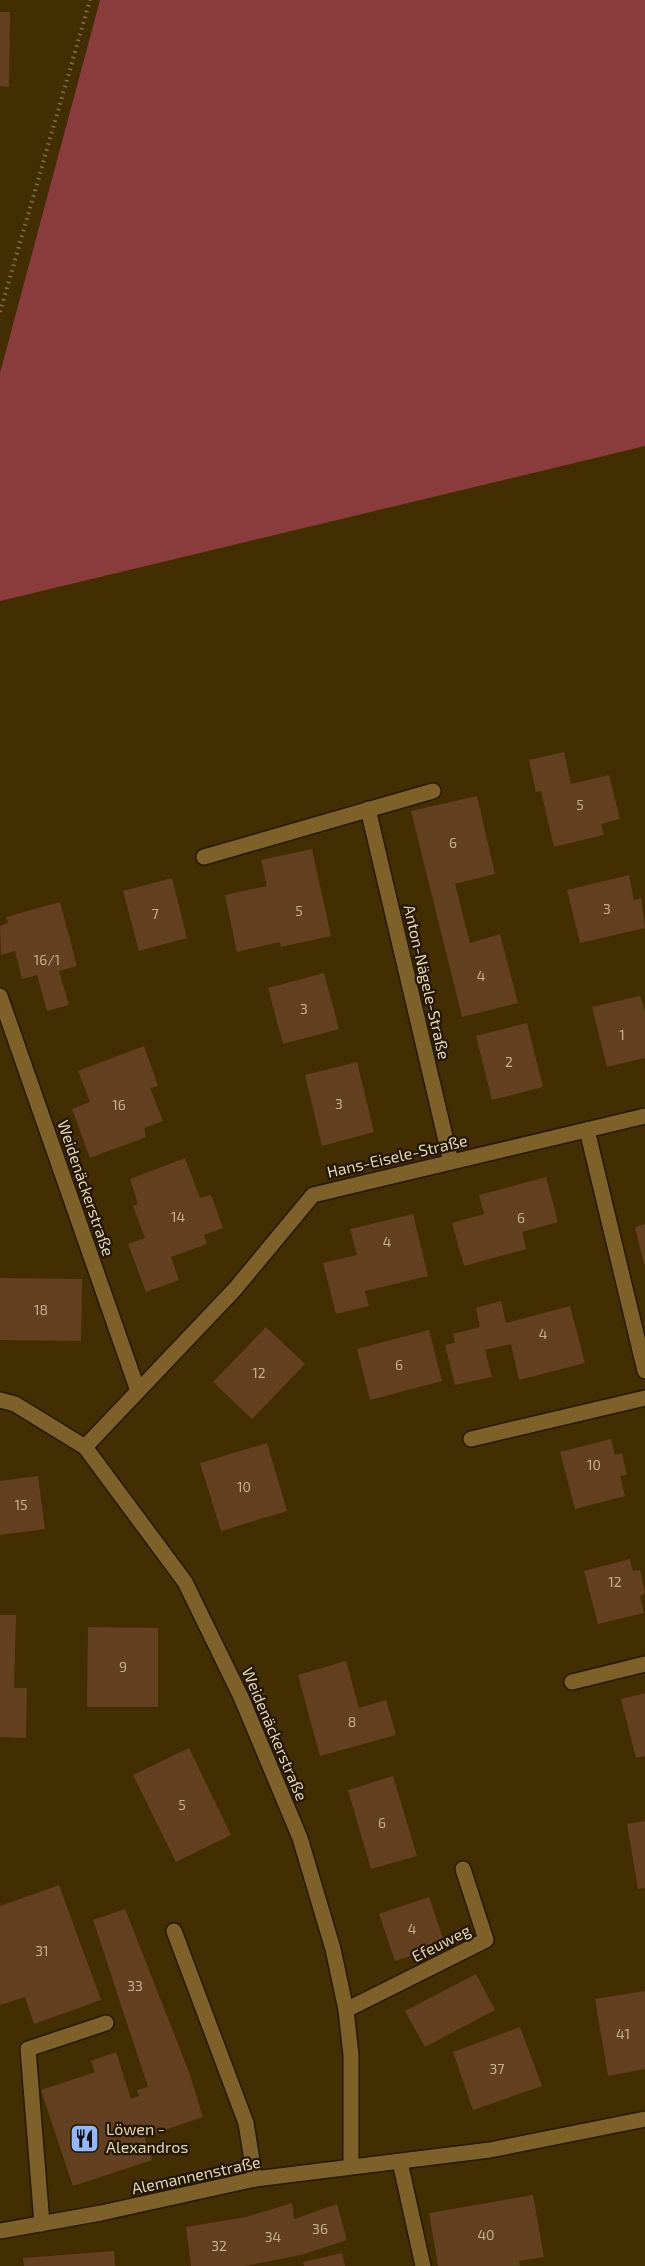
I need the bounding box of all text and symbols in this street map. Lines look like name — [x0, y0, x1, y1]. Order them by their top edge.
house number: 5 — [576, 796, 584, 813]
house number: 6 — [449, 834, 457, 851]
house number: 3 — [603, 900, 611, 917]
house number: 5 — [295, 902, 303, 919]
street label: Anton-Nägele-Straße — [400, 903, 455, 1061]
house number: 7 — [151, 905, 159, 922]
house number: 16/1 — [34, 951, 60, 968]
house number: 4 — [477, 967, 485, 984]
house number: 3 — [300, 1000, 308, 1017]
house number: 1 — [619, 1026, 625, 1043]
house number: 2 — [505, 1053, 513, 1070]
house number: 3 — [335, 1095, 343, 1112]
house number: 16 — [112, 1096, 126, 1113]
street label: Weidenäckerstraße — [54, 1117, 119, 1258]
street label: Hans-Eisele-Straße — [325, 1130, 469, 1181]
house number: 14 — [171, 1208, 185, 1225]
house number: 6 — [517, 1209, 525, 1226]
house number: 4 — [383, 1233, 391, 1250]
house number: 18 — [34, 1301, 48, 1318]
house number: 4 — [539, 1325, 547, 1342]
house number: 6 — [395, 1356, 403, 1373]
house number: 12 — [252, 1364, 266, 1381]
house number: 10 — [587, 1456, 601, 1473]
house number: 10 — [237, 1478, 251, 1495]
house number: 15 — [14, 1496, 28, 1513]
house number: 12 — [608, 1573, 622, 1590]
house number: 9 — [119, 1658, 127, 1675]
street label: Weidenäckerstraße — [239, 1664, 312, 1803]
house number: 8 — [348, 1713, 356, 1730]
house number: 5 — [178, 1796, 186, 1813]
house number: 6 — [378, 1814, 386, 1831]
house number: 4 — [408, 1920, 416, 1937]
street label: Efeuweg — [408, 1920, 473, 1965]
house number: 31 — [35, 1942, 49, 1959]
house number: 33 — [127, 1977, 143, 1994]
house number: 41 — [616, 2025, 630, 2042]
house number: 37 — [490, 2060, 504, 2077]
place label: Löwen - Alexandros — [106, 2119, 188, 2156]
restaurant icon: Löwen - Alexandros — [69, 2122, 101, 2154]
street label: Alemannenstraße — [130, 2152, 262, 2197]
house number: 36 — [312, 2220, 328, 2237]
house number: 40 — [477, 2226, 495, 2243]
house number: 34 — [265, 2228, 281, 2245]
house number: 32 — [211, 2237, 227, 2254]

